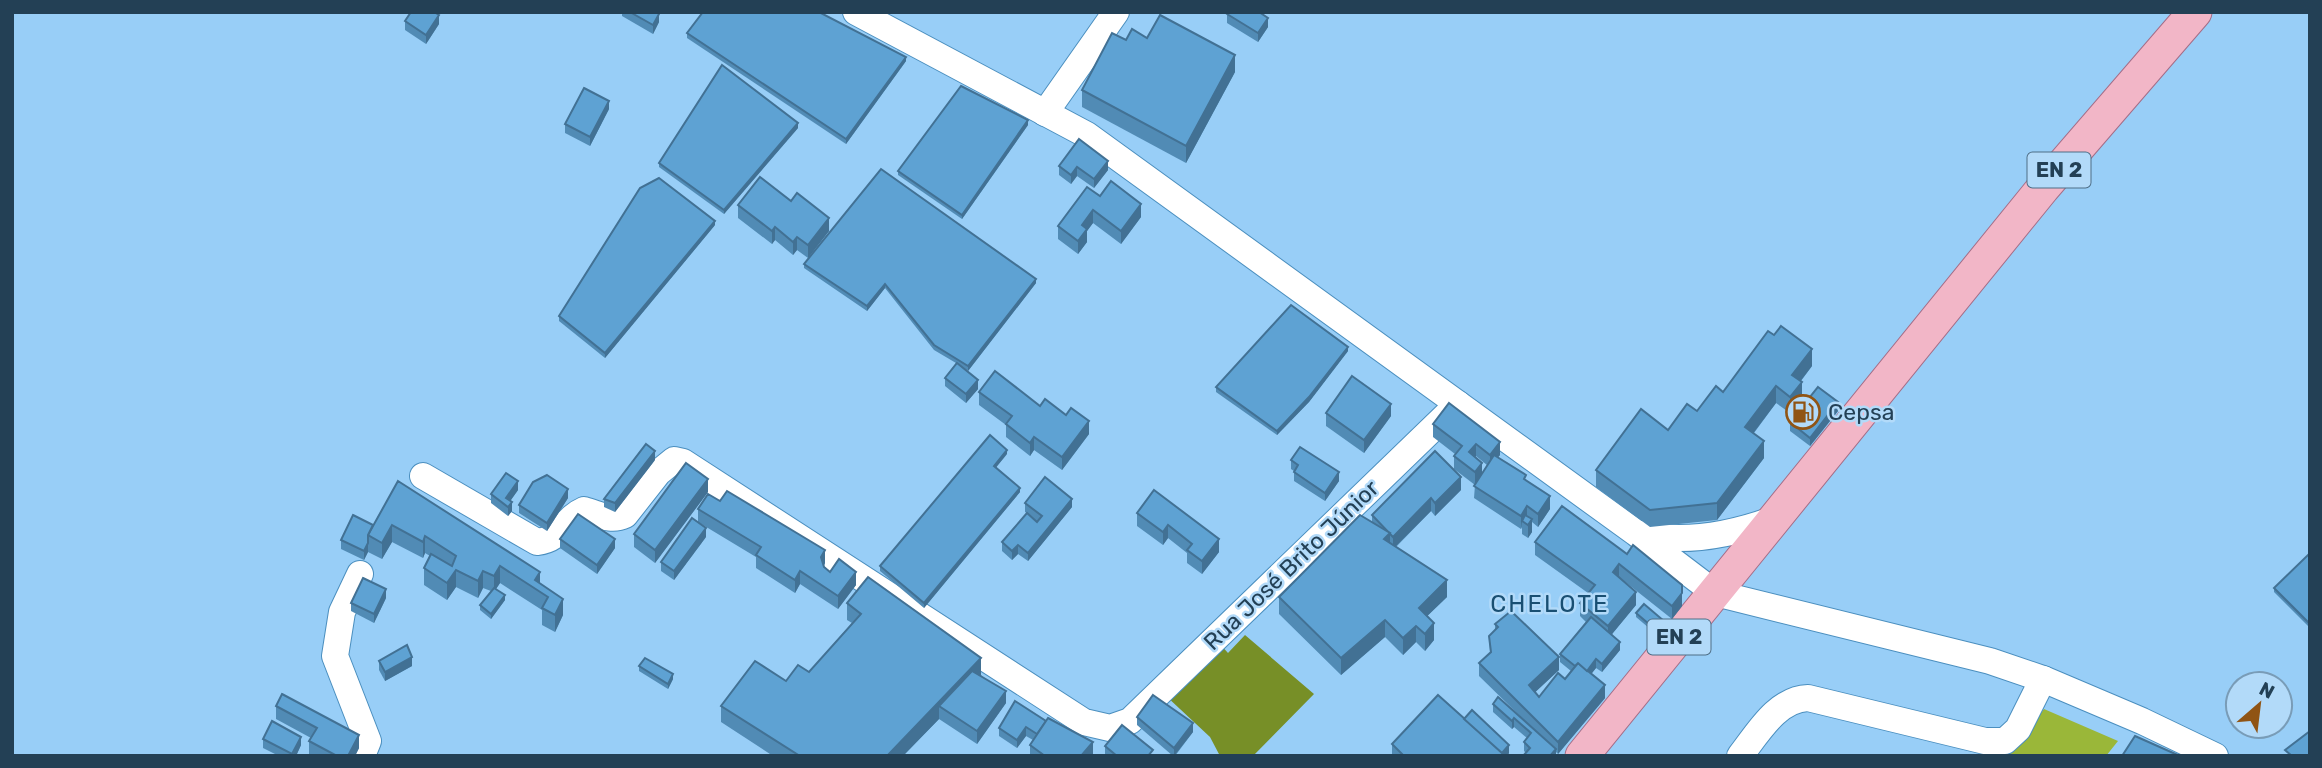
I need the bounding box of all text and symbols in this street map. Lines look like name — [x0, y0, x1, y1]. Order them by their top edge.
road number: EN 2 — [2028, 152, 2090, 188]
fuel station icon: Cepsa — [1784, 393, 1822, 431]
place label: Cepsa — [1828, 398, 1894, 426]
street label: Rua José Brito Júnior — [1198, 474, 1385, 656]
district label: CHELOTE — [1490, 590, 1610, 618]
road number: EN 2 — [1648, 620, 1710, 654]
north arrow — [2224, 670, 2294, 740]
text: N — [2255, 677, 2278, 704]

